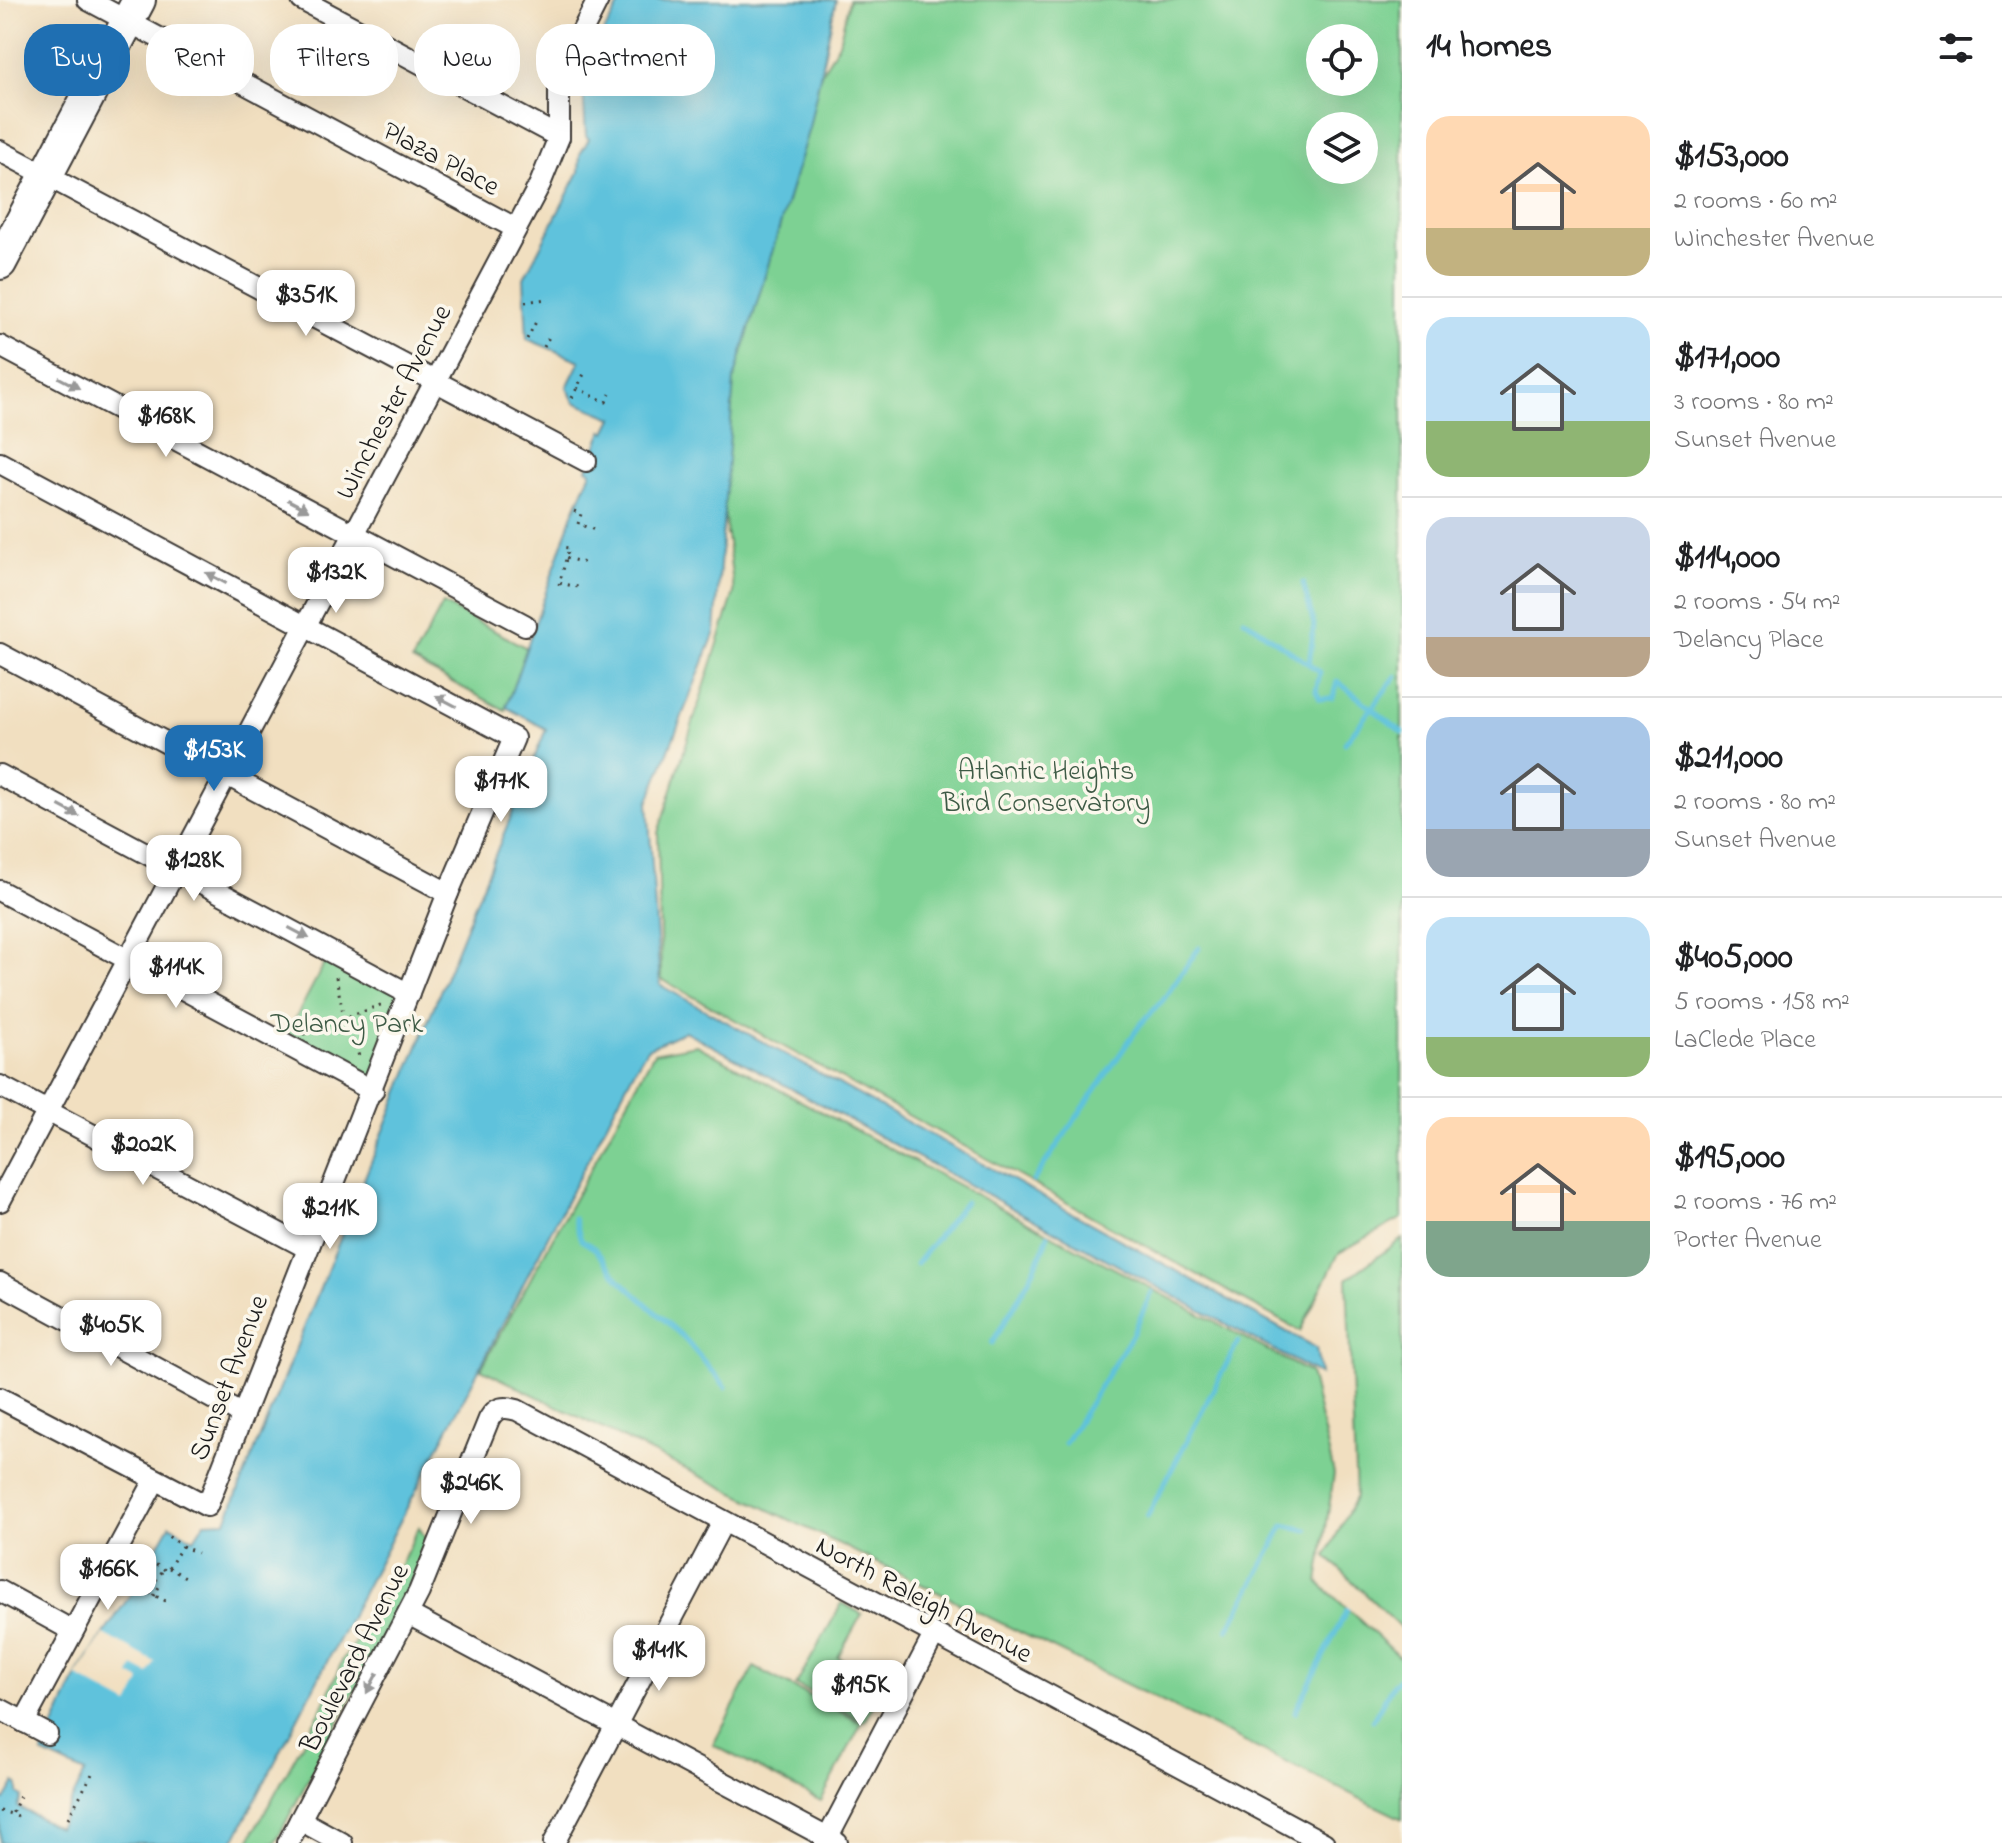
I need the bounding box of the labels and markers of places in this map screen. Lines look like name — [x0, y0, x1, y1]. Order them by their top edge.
pin: $351K — [250, 270, 362, 338]
pin: $168K — [110, 391, 222, 459]
pin: $132K — [280, 547, 392, 615]
pin: $153K — [158, 725, 270, 793]
pin: $171K — [445, 756, 557, 824]
pin: $128K — [138, 835, 250, 903]
pin: $114K — [120, 942, 232, 1010]
pin: $202K — [87, 1119, 199, 1187]
pin: $211K — [274, 1183, 386, 1251]
pin: $405K — [55, 1300, 167, 1368]
pin: $246K — [415, 1458, 527, 1526]
pin: $166K — [52, 1544, 164, 1612]
pin: $141K — [603, 1625, 715, 1693]
pin: $195K — [804, 1660, 916, 1728]

